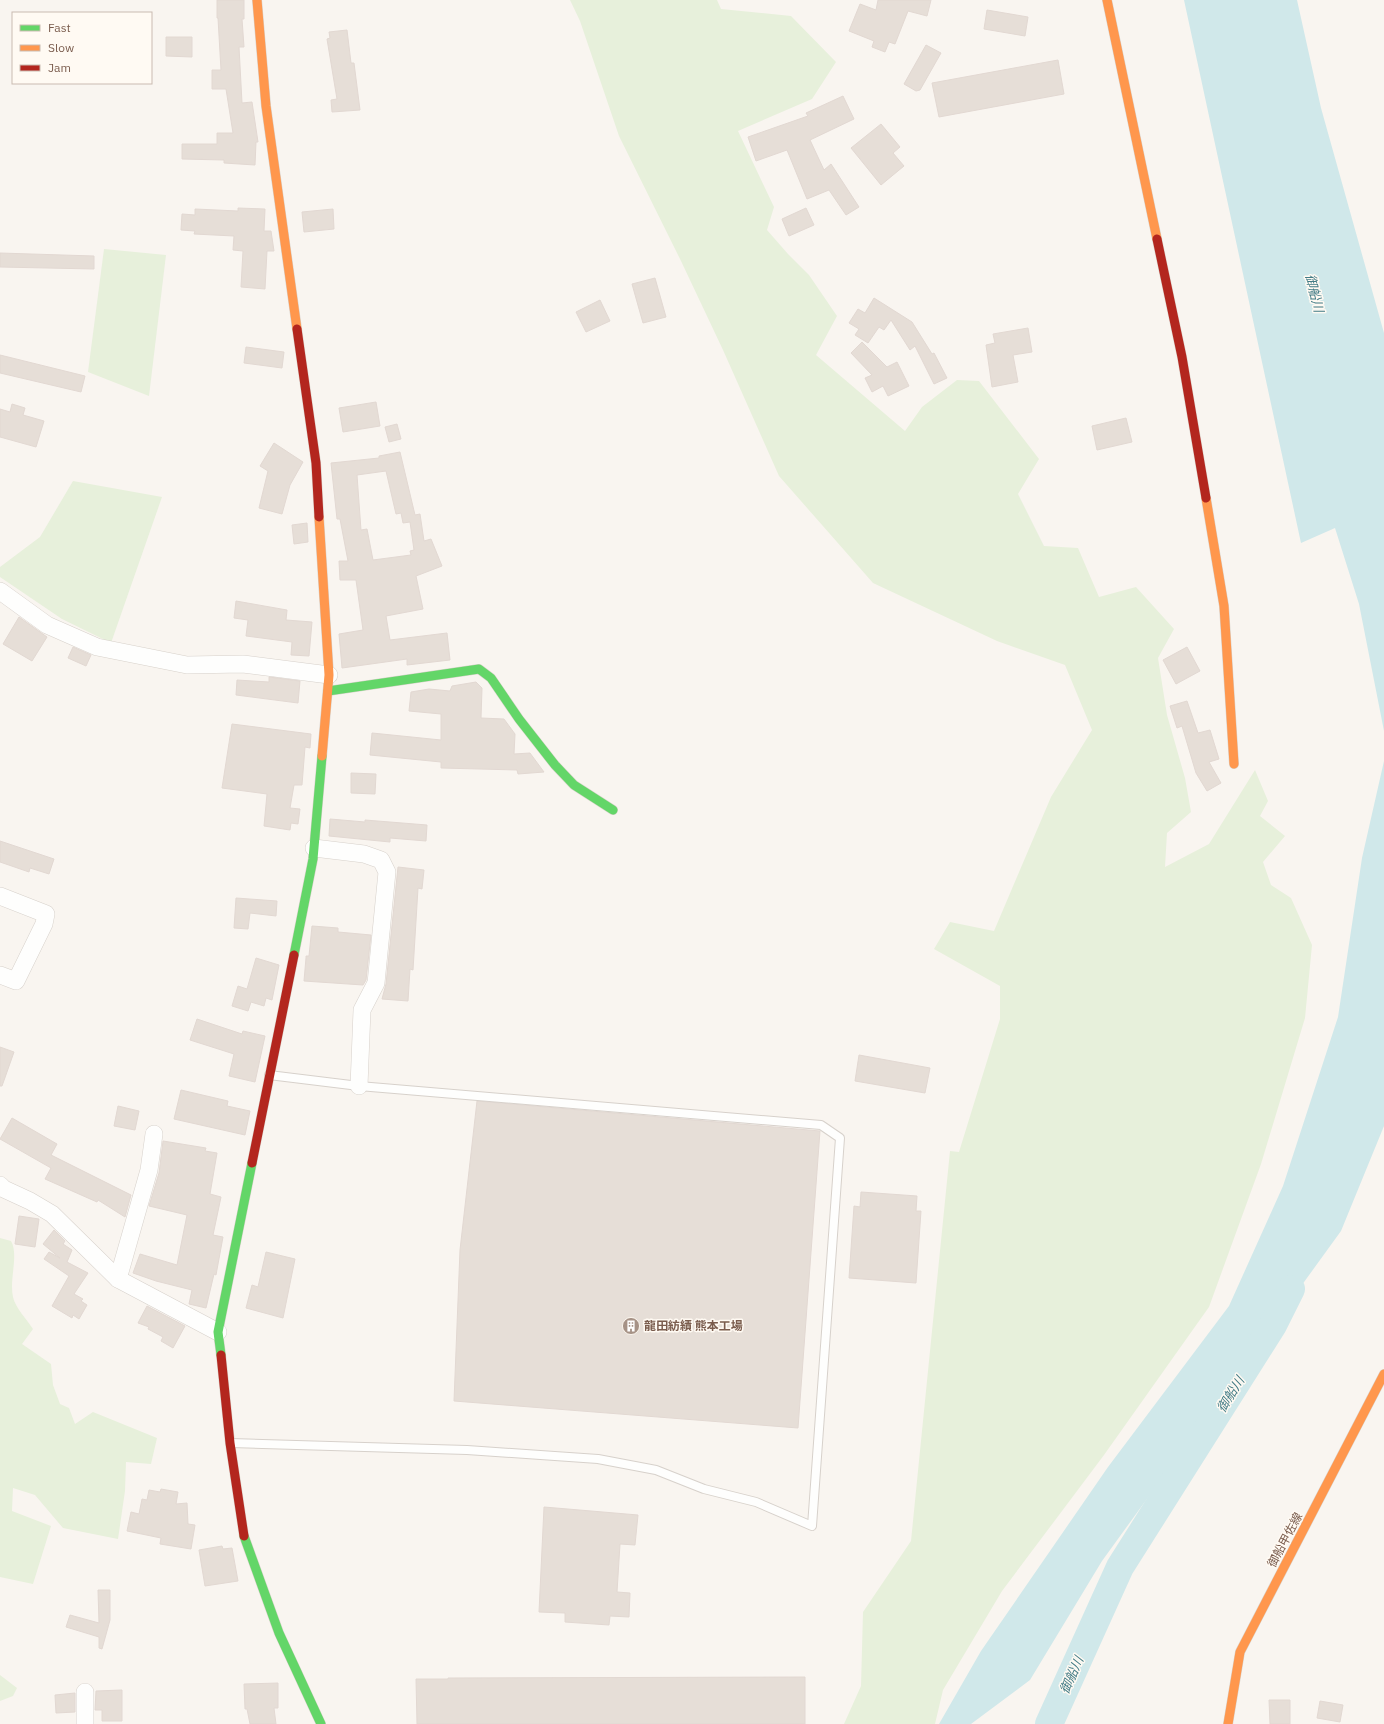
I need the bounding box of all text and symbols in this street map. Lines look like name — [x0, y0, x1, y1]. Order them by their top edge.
legend — [12, 12, 152, 84]
text: Fast — [48, 20, 71, 35]
text: Slow — [48, 40, 74, 55]
text: Jam — [48, 60, 71, 75]
water label: 御船川 — [1302, 272, 1328, 316]
building icon: 龍田紡績 熊本工場 — [621, 1316, 641, 1336]
place label: 龍田紡績 熊本工場 — [644, 1318, 743, 1333]
water label: 御船川 — [1213, 1372, 1249, 1415]
street label: 御船甲佐線 — [1264, 1510, 1305, 1570]
water label: 御船川 — [1056, 1652, 1088, 1696]

